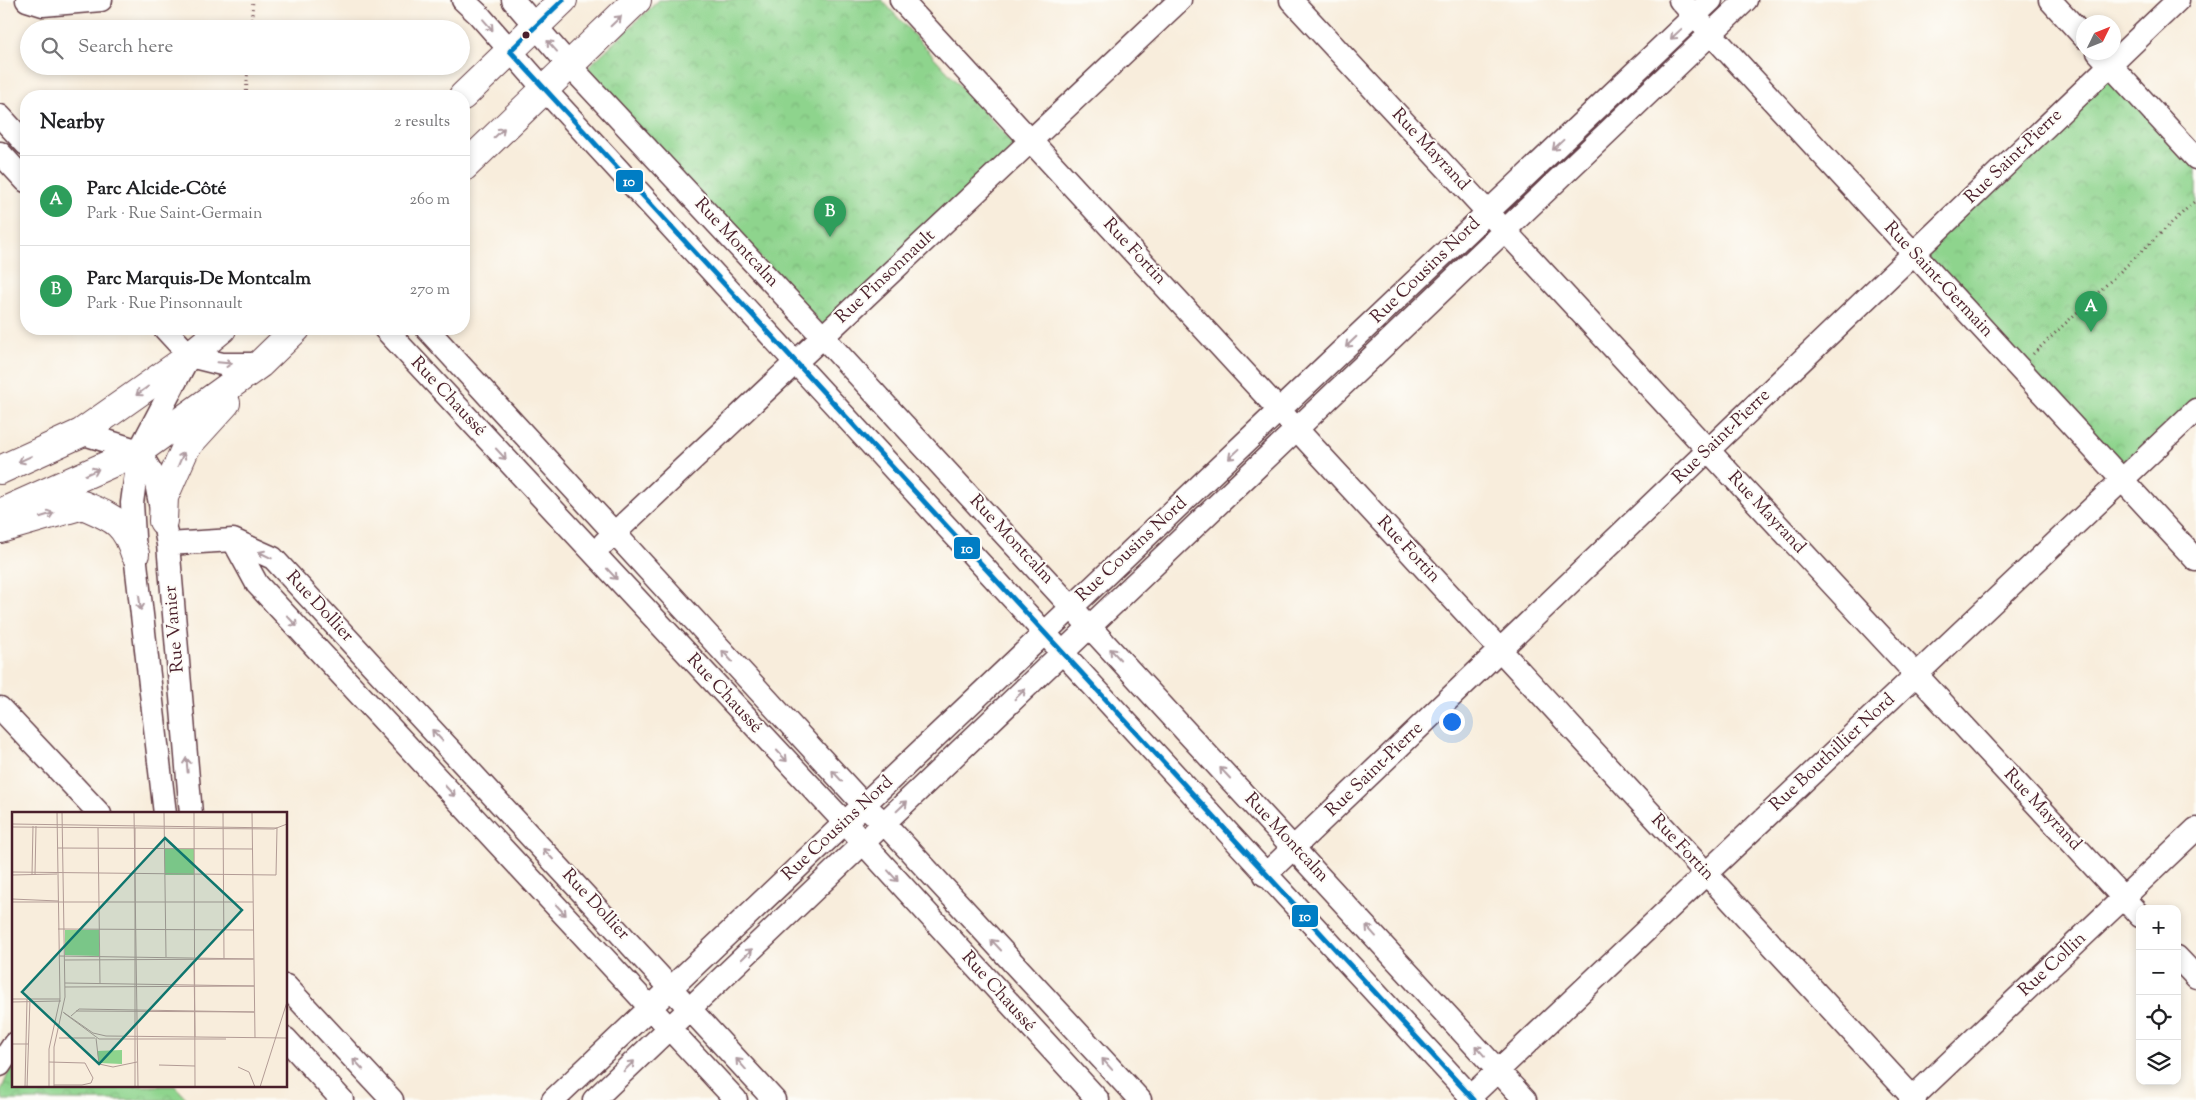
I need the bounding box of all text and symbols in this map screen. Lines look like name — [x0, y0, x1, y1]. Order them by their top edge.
one-way arrow — [610, 14, 622, 27]
north arrow — [2076, 15, 2121, 60]
one-way arrow — [482, 18, 494, 31]
search box — [20, 20, 470, 75]
one-way arrow — [1670, 28, 1682, 40]
unlabelled marker — [521, 30, 531, 40]
icon: search — [38, 34, 66, 62]
text: Search here — [78, 34, 173, 61]
one-way arrow — [547, 40, 558, 53]
street label: Rue Mayrand — [1385, 103, 1475, 197]
street label: Rue Saint-Pierre — [1959, 104, 2069, 210]
text: Nearby — [40, 108, 105, 138]
text: 2 results — [394, 111, 450, 134]
one-way arrow — [493, 127, 505, 139]
one-way arrow — [1552, 139, 1564, 151]
line badge: 10 — [615, 169, 644, 193]
text: 10 — [623, 173, 636, 193]
text: Parc Alcide-Côté — [87, 176, 226, 203]
text: A — [50, 189, 63, 212]
text: 260 m — [409, 189, 450, 212]
street label: Rue Montcalm — [688, 192, 784, 294]
pin: B — [814, 196, 846, 237]
text: Park · Rue Saint-Germain — [87, 203, 262, 226]
street label: Rue Cousins Nord — [1365, 212, 1487, 330]
street label: Rue Fortin — [1096, 213, 1172, 292]
street label: Rue Saint-Germain — [1877, 216, 1999, 344]
street label: Rue Pinsonnault — [830, 224, 942, 330]
text: Parc Marquis-De Montcalm — [87, 266, 311, 293]
text: B — [51, 279, 61, 302]
text: 270 m — [410, 279, 450, 302]
pin: A — [2075, 291, 2107, 332]
text: Park · Rue Pinsonnault — [87, 293, 242, 316]
one-way arrow — [1345, 336, 1358, 348]
street label: Rue Chaussé — [404, 351, 492, 443]
one-way arrow — [216, 358, 232, 368]
street label: Rue Saint-Pierre — [1667, 384, 1777, 490]
one-way arrow — [136, 385, 149, 396]
one-way arrow — [495, 448, 507, 461]
one-way arrow — [1227, 448, 1240, 460]
one-way arrow — [176, 452, 186, 467]
one-way arrow — [18, 454, 33, 464]
one-way arrow — [84, 466, 99, 476]
street label: Rue Mayrand — [1721, 466, 1811, 560]
street label: Rue Montcalm — [963, 489, 1059, 591]
street label: Rue Cousins Nord — [1071, 491, 1193, 609]
one-way arrow — [38, 510, 54, 520]
street label: Rue Fortin — [1370, 511, 1446, 590]
line badge: 10 — [953, 536, 981, 560]
text: 10 — [961, 540, 974, 560]
one-way arrow — [258, 550, 273, 560]
street label: Rue Dollier — [279, 566, 359, 649]
one-way arrow — [606, 567, 618, 580]
street label: Rue Vanier — [158, 584, 192, 674]
one-way arrow — [135, 594, 145, 610]
one-way arrow — [286, 615, 298, 627]
one-way arrow — [1109, 647, 1121, 660]
street label: Rue Chaussé — [680, 648, 768, 740]
one-way arrow — [721, 650, 733, 663]
one-way arrow — [1013, 688, 1025, 700]
street label: Rue Bouthillier Nord — [1764, 688, 1902, 818]
your location — [1439, 709, 1465, 735]
street label: Rue Saint-Pierre — [1320, 717, 1430, 823]
one-way arrow — [432, 729, 443, 742]
one-way arrow — [776, 750, 788, 763]
one-way arrow — [182, 757, 192, 773]
street label: Rue Mayrand — [1997, 763, 2087, 857]
one-way arrow — [1219, 766, 1231, 779]
one-way arrow — [831, 769, 843, 782]
street label: Rue Cousins Nord — [777, 770, 899, 888]
one-way arrow — [444, 785, 456, 798]
street label: Rue Montcalm — [1238, 787, 1334, 889]
one-way arrow — [896, 800, 908, 812]
street label: Rue Fortin — [1644, 809, 1720, 888]
inset map — [12, 812, 288, 1088]
one-way arrow — [542, 848, 554, 861]
street label: Rue Dollier — [555, 864, 635, 947]
one-way arrow — [887, 869, 898, 882]
one-way arrow — [555, 904, 567, 917]
line badge: 10 — [1291, 904, 1319, 928]
map controls — [2136, 905, 2181, 1085]
button: + — [2136, 905, 2181, 950]
text: 10 — [1299, 908, 1312, 928]
one-way arrow — [1365, 925, 1377, 938]
street label: Rue Collin — [2013, 926, 2093, 1003]
one-way arrow — [990, 938, 1002, 951]
street label: Rue Chaussé — [955, 946, 1041, 1038]
one-way arrow — [740, 948, 753, 960]
button: − — [2136, 950, 2181, 995]
button: locate — [2136, 995, 2181, 1040]
button: layers — [2136, 1040, 2181, 1085]
one-way arrow — [1474, 1045, 1486, 1058]
one-way arrow — [735, 1057, 747, 1070]
one-way arrow — [353, 1058, 364, 1071]
one-way arrow — [1101, 1058, 1113, 1070]
one-way arrow — [623, 1060, 635, 1072]

